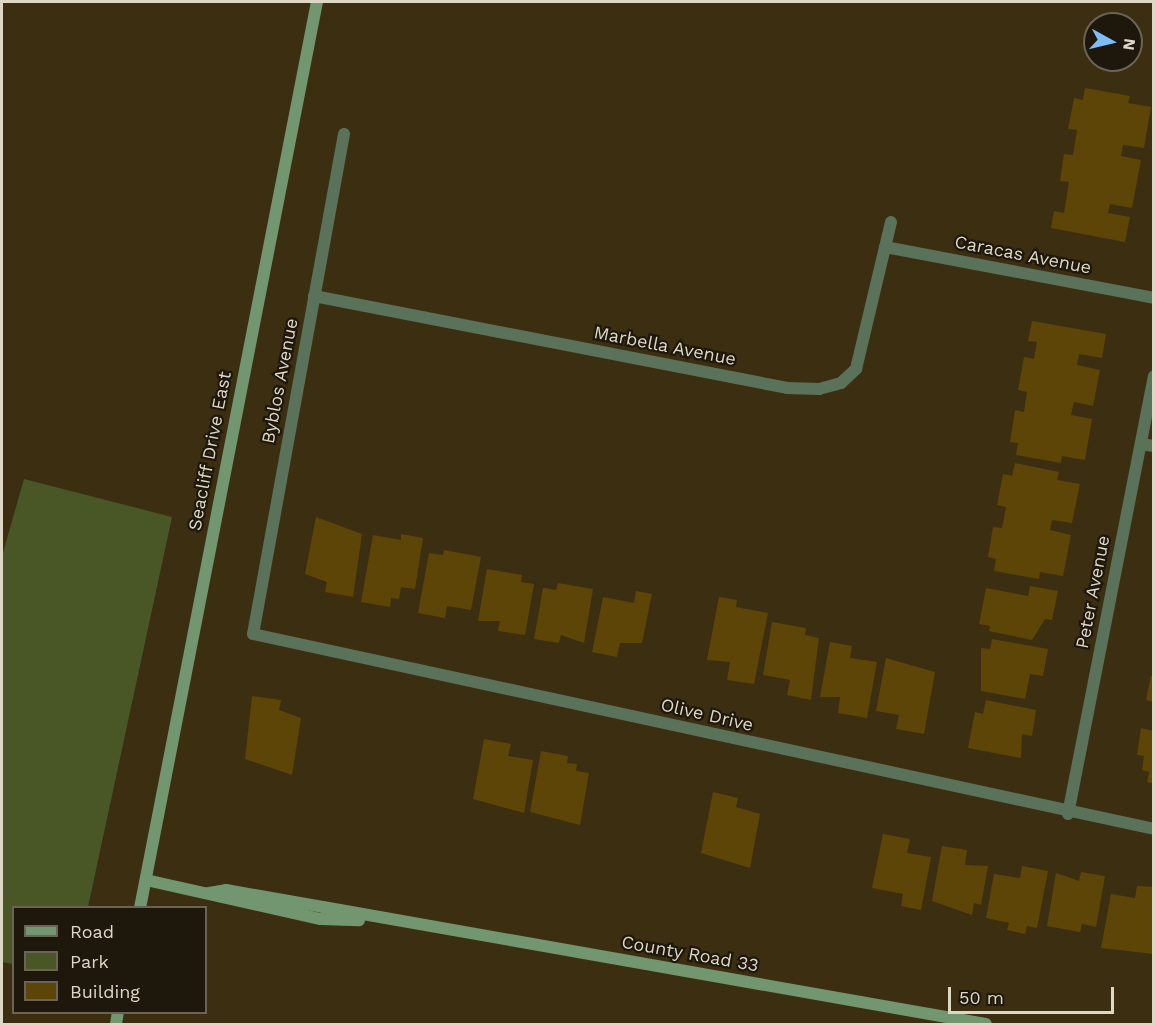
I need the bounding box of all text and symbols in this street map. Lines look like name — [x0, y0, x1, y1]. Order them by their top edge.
north arrow — [1083, 12, 1143, 72]
text: N — [1119, 37, 1140, 51]
street label: Caracas Avenue — [953, 231, 1093, 279]
street label: Byblos Avenue — [257, 316, 303, 446]
street label: Marbella Avenue — [592, 322, 738, 370]
street label: Seacliff Drive East — [184, 369, 236, 533]
street label: Peter Avenue — [1071, 533, 1115, 651]
street label: Olive Drive — [659, 694, 755, 736]
legend — [12, 906, 207, 1014]
text: Road — [70, 921, 114, 942]
street label: County Road 33 — [620, 931, 760, 977]
text: Park — [70, 951, 109, 972]
scale bar — [951, 975, 1118, 1013]
text: Building — [70, 981, 140, 1002]
text: 50 m — [959, 987, 1004, 1008]

